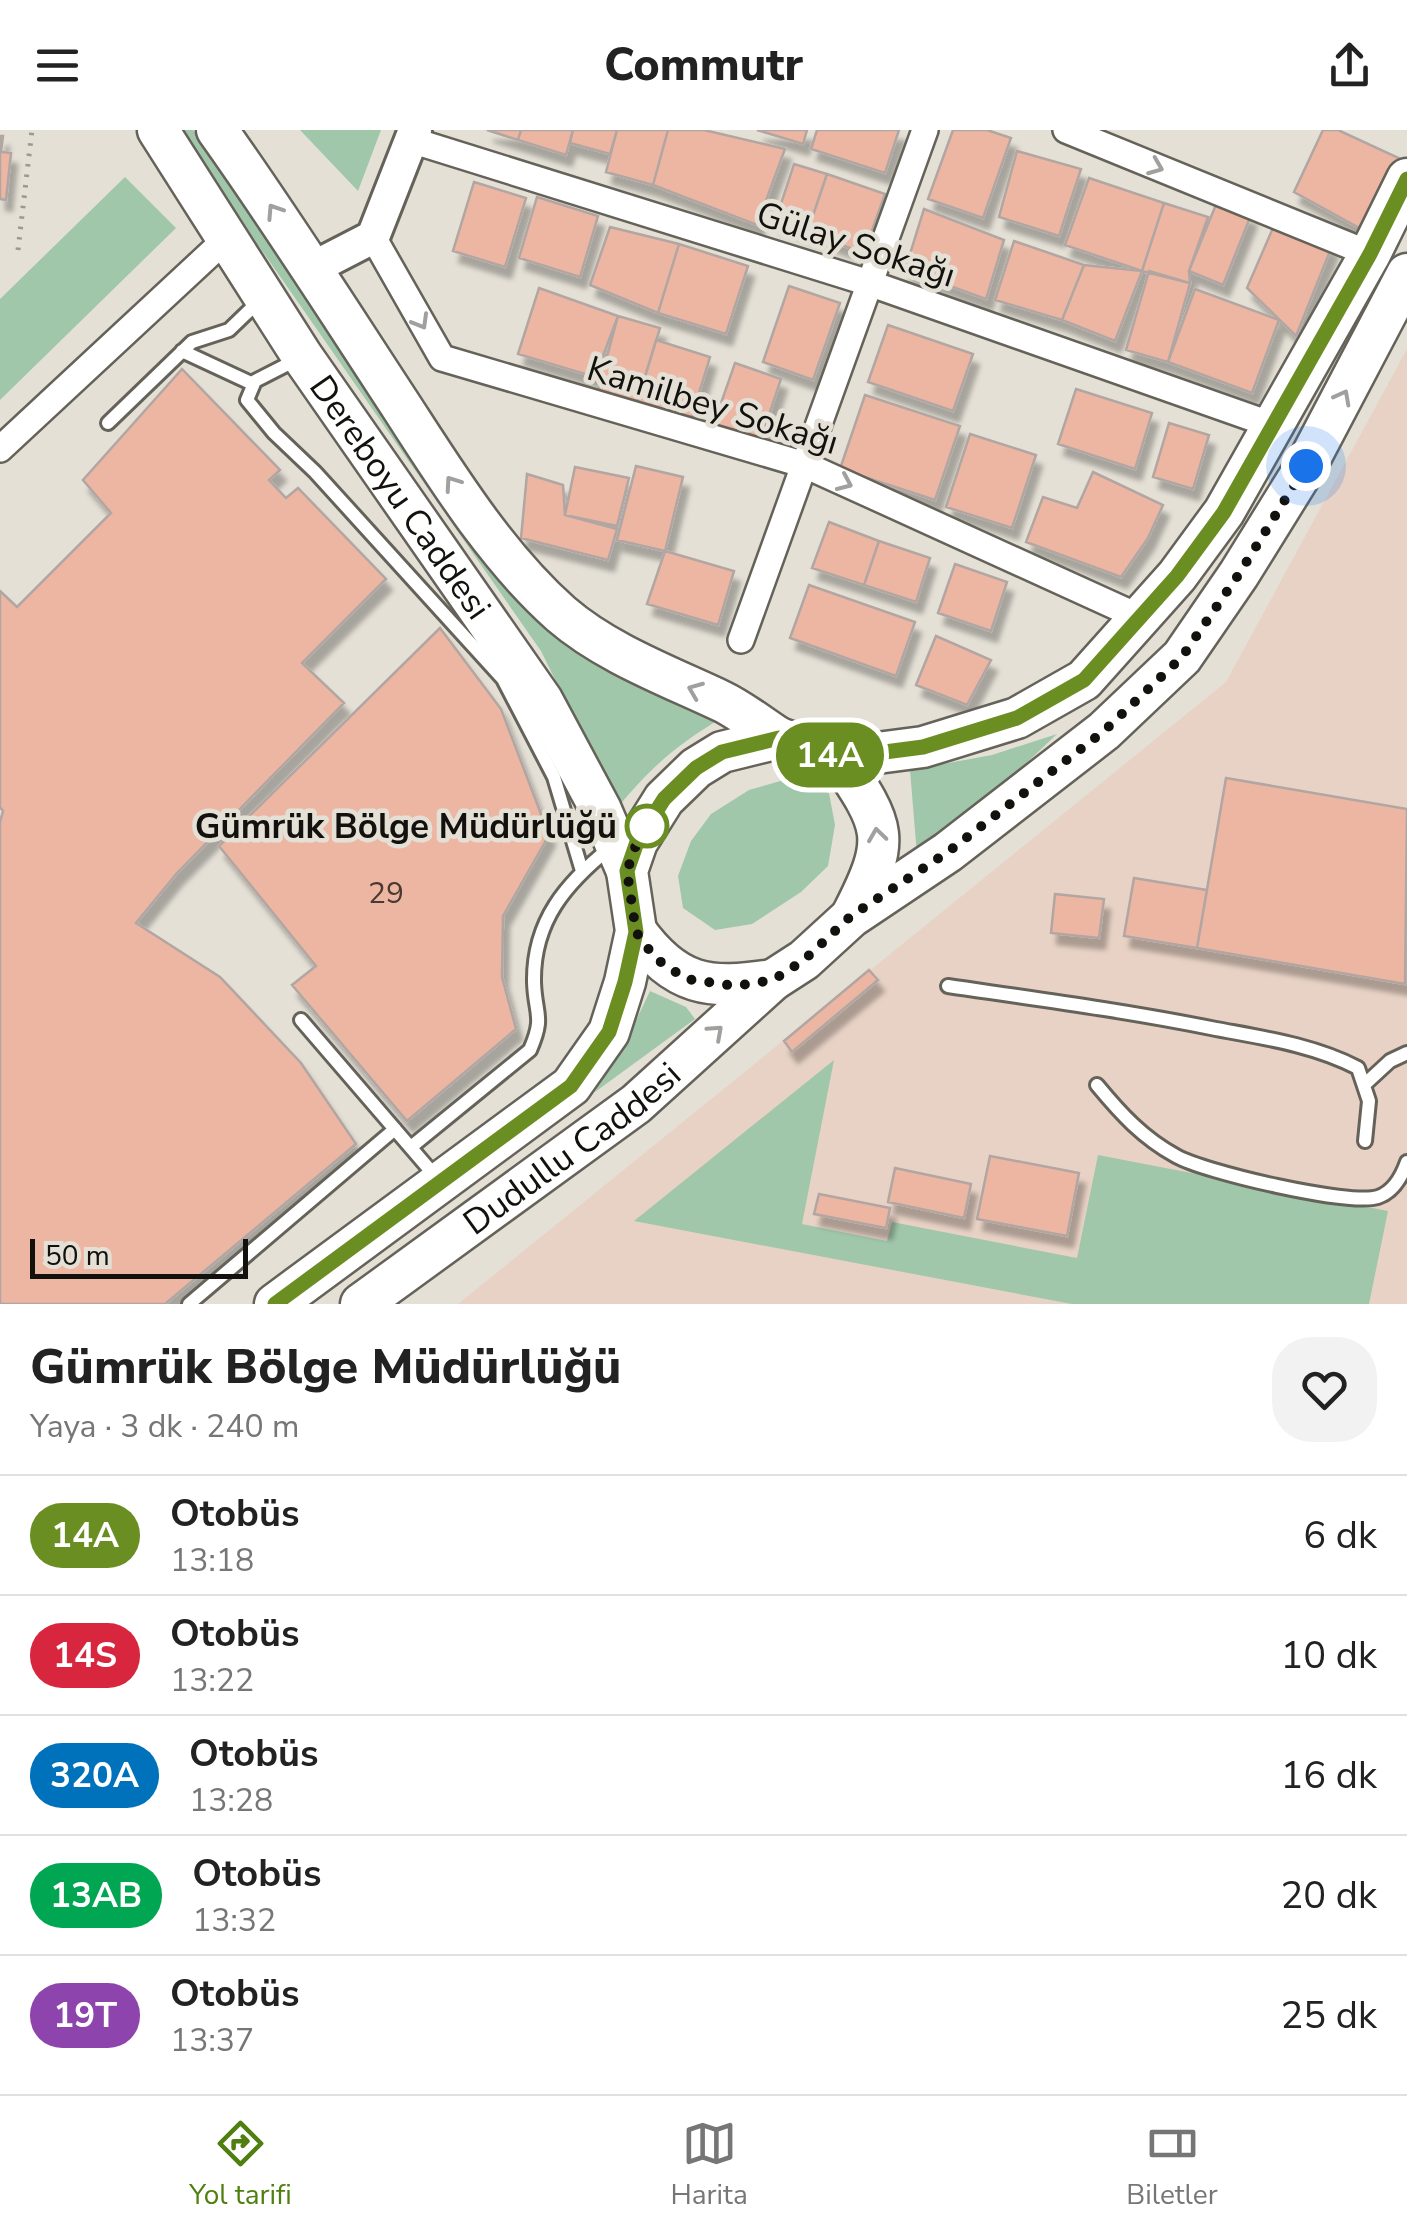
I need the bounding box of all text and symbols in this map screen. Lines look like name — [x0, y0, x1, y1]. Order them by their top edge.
text: Commutr — [604, 35, 803, 96]
icon: menu — [30, 38, 85, 93]
icon: share — [1322, 38, 1377, 93]
one-way arrow — [1146, 155, 1164, 175]
street label: Gülay Sokağı — [750, 190, 961, 299]
one-way arrow — [267, 204, 286, 222]
one-way arrow — [409, 311, 428, 329]
street label: Kamilbey Sokağı — [582, 345, 844, 466]
street label: Dereboyu Caddesi — [298, 366, 502, 629]
one-way arrow — [1331, 390, 1350, 408]
your location — [1281, 441, 1331, 491]
one-way arrow — [835, 471, 853, 491]
one-way arrow — [446, 476, 464, 494]
one-way arrow — [687, 682, 704, 702]
line badge: 14A — [772, 722, 888, 788]
text: 14A — [796, 732, 864, 779]
place label: Gümrük Bölge Müdürlüğü — [195, 803, 617, 850]
marker: Gümrük Bölge Müdürlüğü — [626, 805, 668, 847]
one-way arrow — [867, 827, 888, 843]
house number: 29 — [368, 873, 404, 914]
one-way arrow — [704, 1025, 723, 1043]
street label: Dudullu Caddesi — [454, 1052, 691, 1246]
scale bar — [30, 1234, 248, 1278]
text: 50 m — [45, 1237, 110, 1275]
text: Gümrük Bölge Müdürlüğü — [30, 1334, 621, 1400]
button: heart — [1272, 1337, 1377, 1442]
text: Yaya · 3 dk · 240 m — [30, 1405, 299, 1448]
text: Otobüs — [170, 1488, 299, 1539]
text: 6 dk — [1303, 1510, 1377, 1561]
text: 14A — [51, 1512, 119, 1559]
text: 13:18 — [170, 1539, 254, 1582]
text: Otobüs — [170, 1608, 299, 1659]
text: 10 dk — [1280, 1630, 1377, 1681]
text: 14S — [53, 1632, 117, 1679]
text: 13:22 — [170, 1659, 254, 1702]
text: Otobüs — [189, 1728, 319, 1779]
text: 16 dk — [1280, 1750, 1377, 1801]
text: 320A — [50, 1752, 139, 1799]
text: 13:28 — [189, 1779, 273, 1822]
text: Otobüs — [192, 1848, 322, 1899]
text: 20 dk — [1280, 1870, 1377, 1921]
text: 13AB — [50, 1872, 142, 1919]
text: 13:32 — [192, 1899, 276, 1942]
text: Otobüs — [170, 1968, 299, 2019]
text: 25 dk — [1280, 1990, 1377, 2041]
text: 19T — [53, 1992, 117, 2039]
text: 13:37 — [170, 2019, 254, 2062]
tab: Yol tarifi — [189, 2116, 292, 2214]
tab: Harita — [670, 2116, 748, 2214]
tab: Biletler — [1126, 2116, 1218, 2214]

